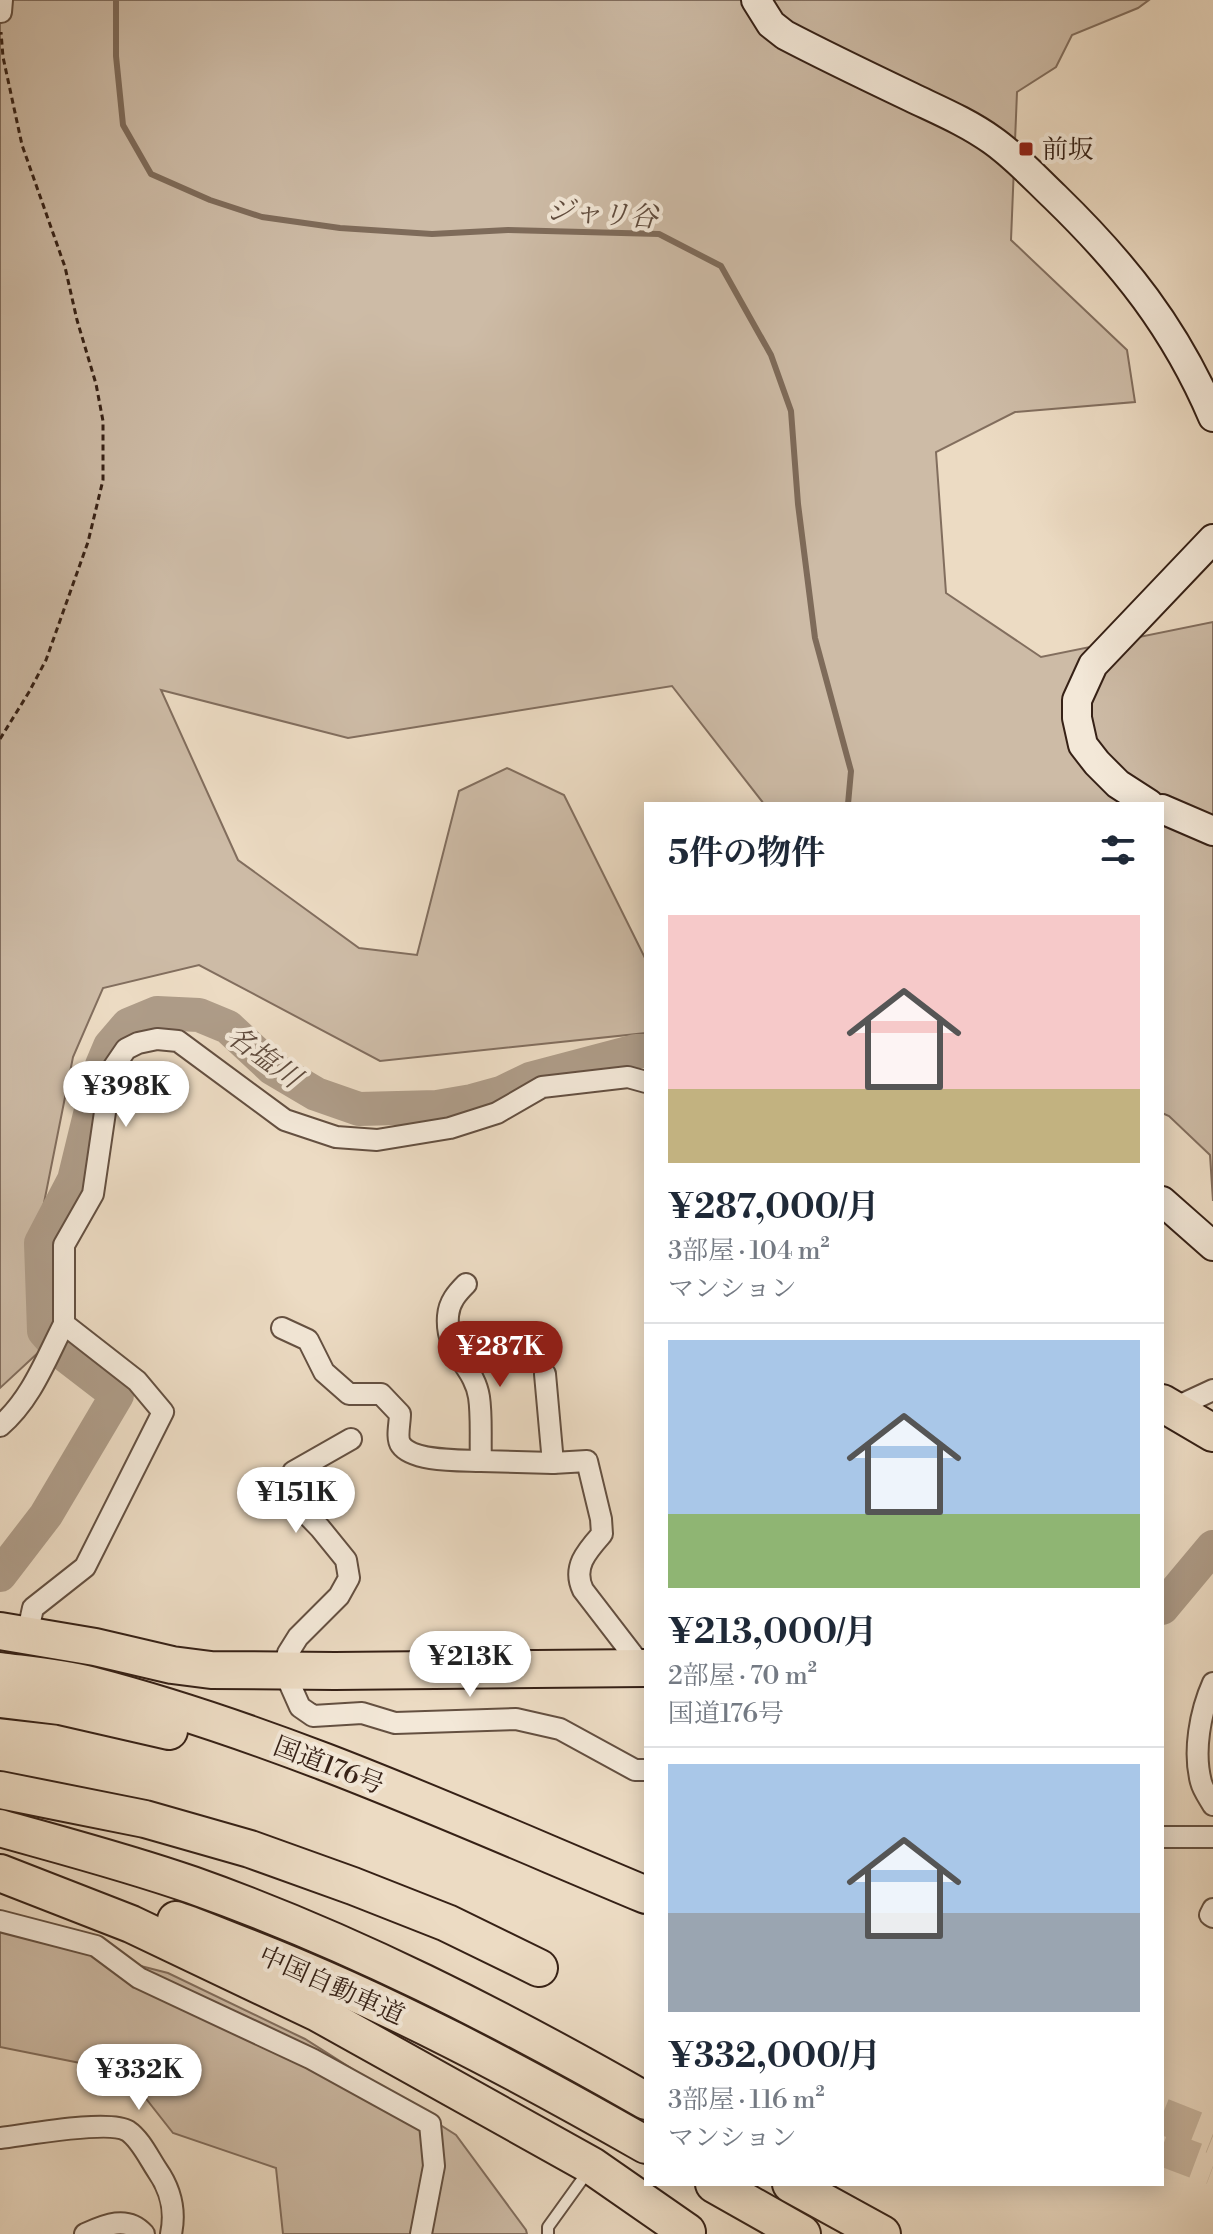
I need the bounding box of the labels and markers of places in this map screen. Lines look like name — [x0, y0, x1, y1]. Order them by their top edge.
place label: 前坂 — [1042, 134, 1094, 166]
marker: 前坂 — [1017, 140, 1035, 158]
pin: ¥398K — [70, 1061, 182, 1129]
pin: ¥287K — [444, 1321, 556, 1389]
pin: ¥151K — [240, 1467, 352, 1535]
pin: ¥213K — [414, 1631, 526, 1699]
pin: ¥332K — [83, 2044, 195, 2112]

